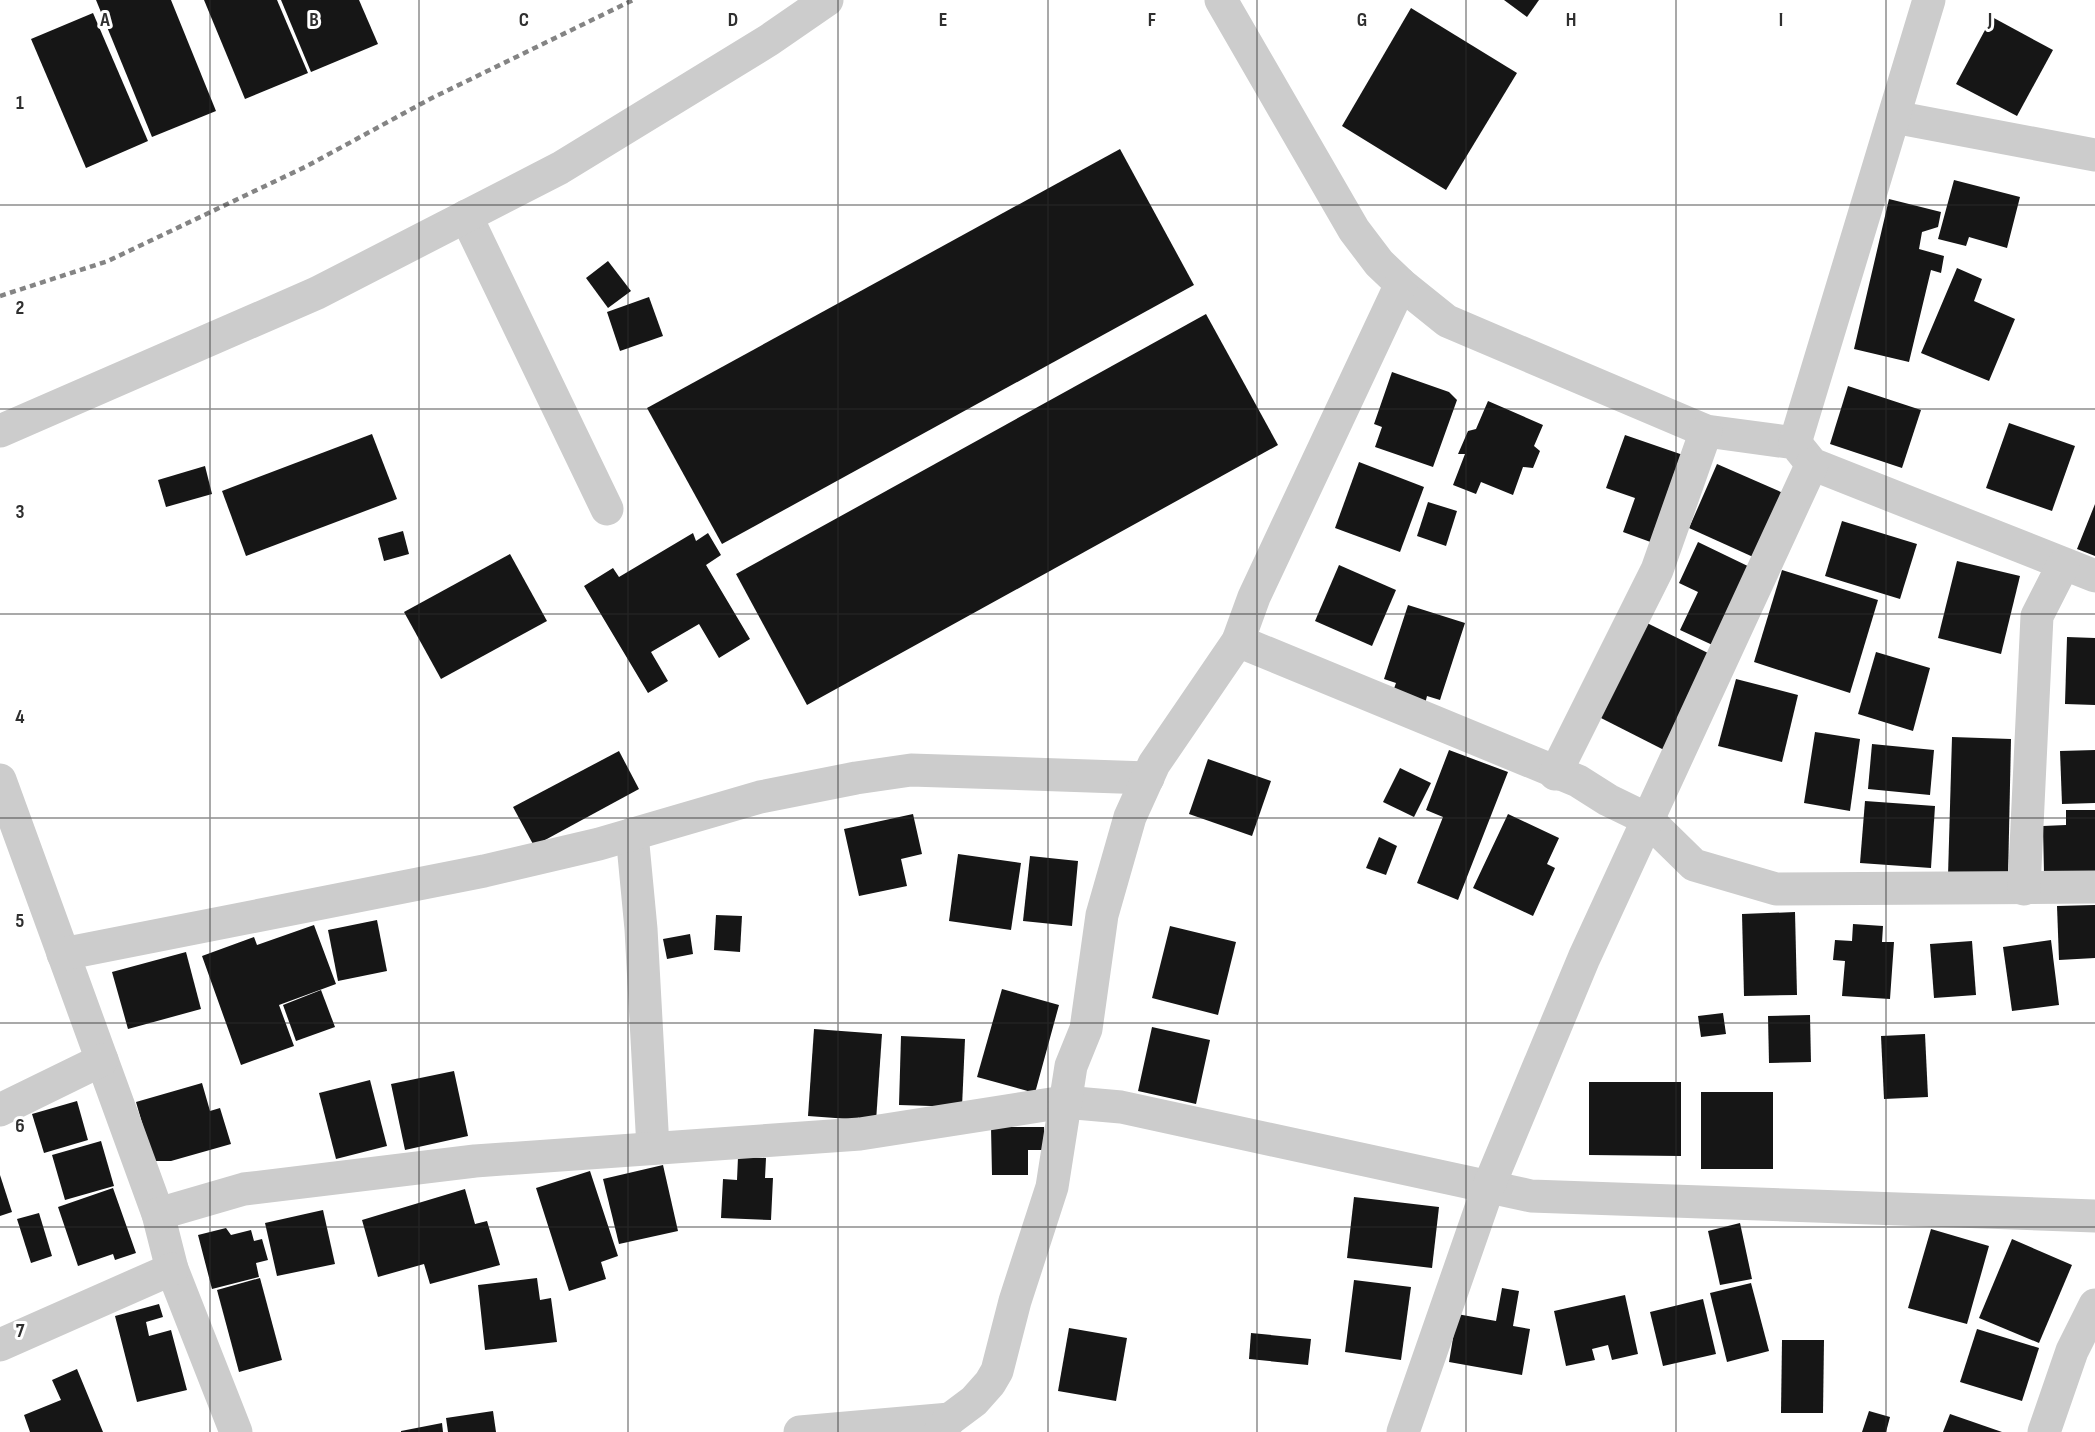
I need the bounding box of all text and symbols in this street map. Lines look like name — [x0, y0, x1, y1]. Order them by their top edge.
text: A — [99, 8, 110, 32]
text: B — [309, 8, 319, 32]
text: C — [519, 8, 529, 32]
text: D — [728, 8, 738, 32]
text: E — [939, 8, 947, 32]
text: F — [1148, 8, 1156, 32]
text: G — [1357, 8, 1367, 32]
text: H — [1566, 8, 1576, 32]
text: I — [1779, 8, 1783, 32]
text: J — [1987, 8, 1992, 32]
text: 1 — [16, 91, 24, 115]
text: 2 — [16, 296, 24, 320]
text: 3 — [16, 500, 25, 524]
text: 4 — [15, 705, 25, 729]
text: 5 — [16, 909, 25, 933]
text: 6 — [15, 1114, 25, 1138]
text: 7 — [16, 1319, 25, 1343]

